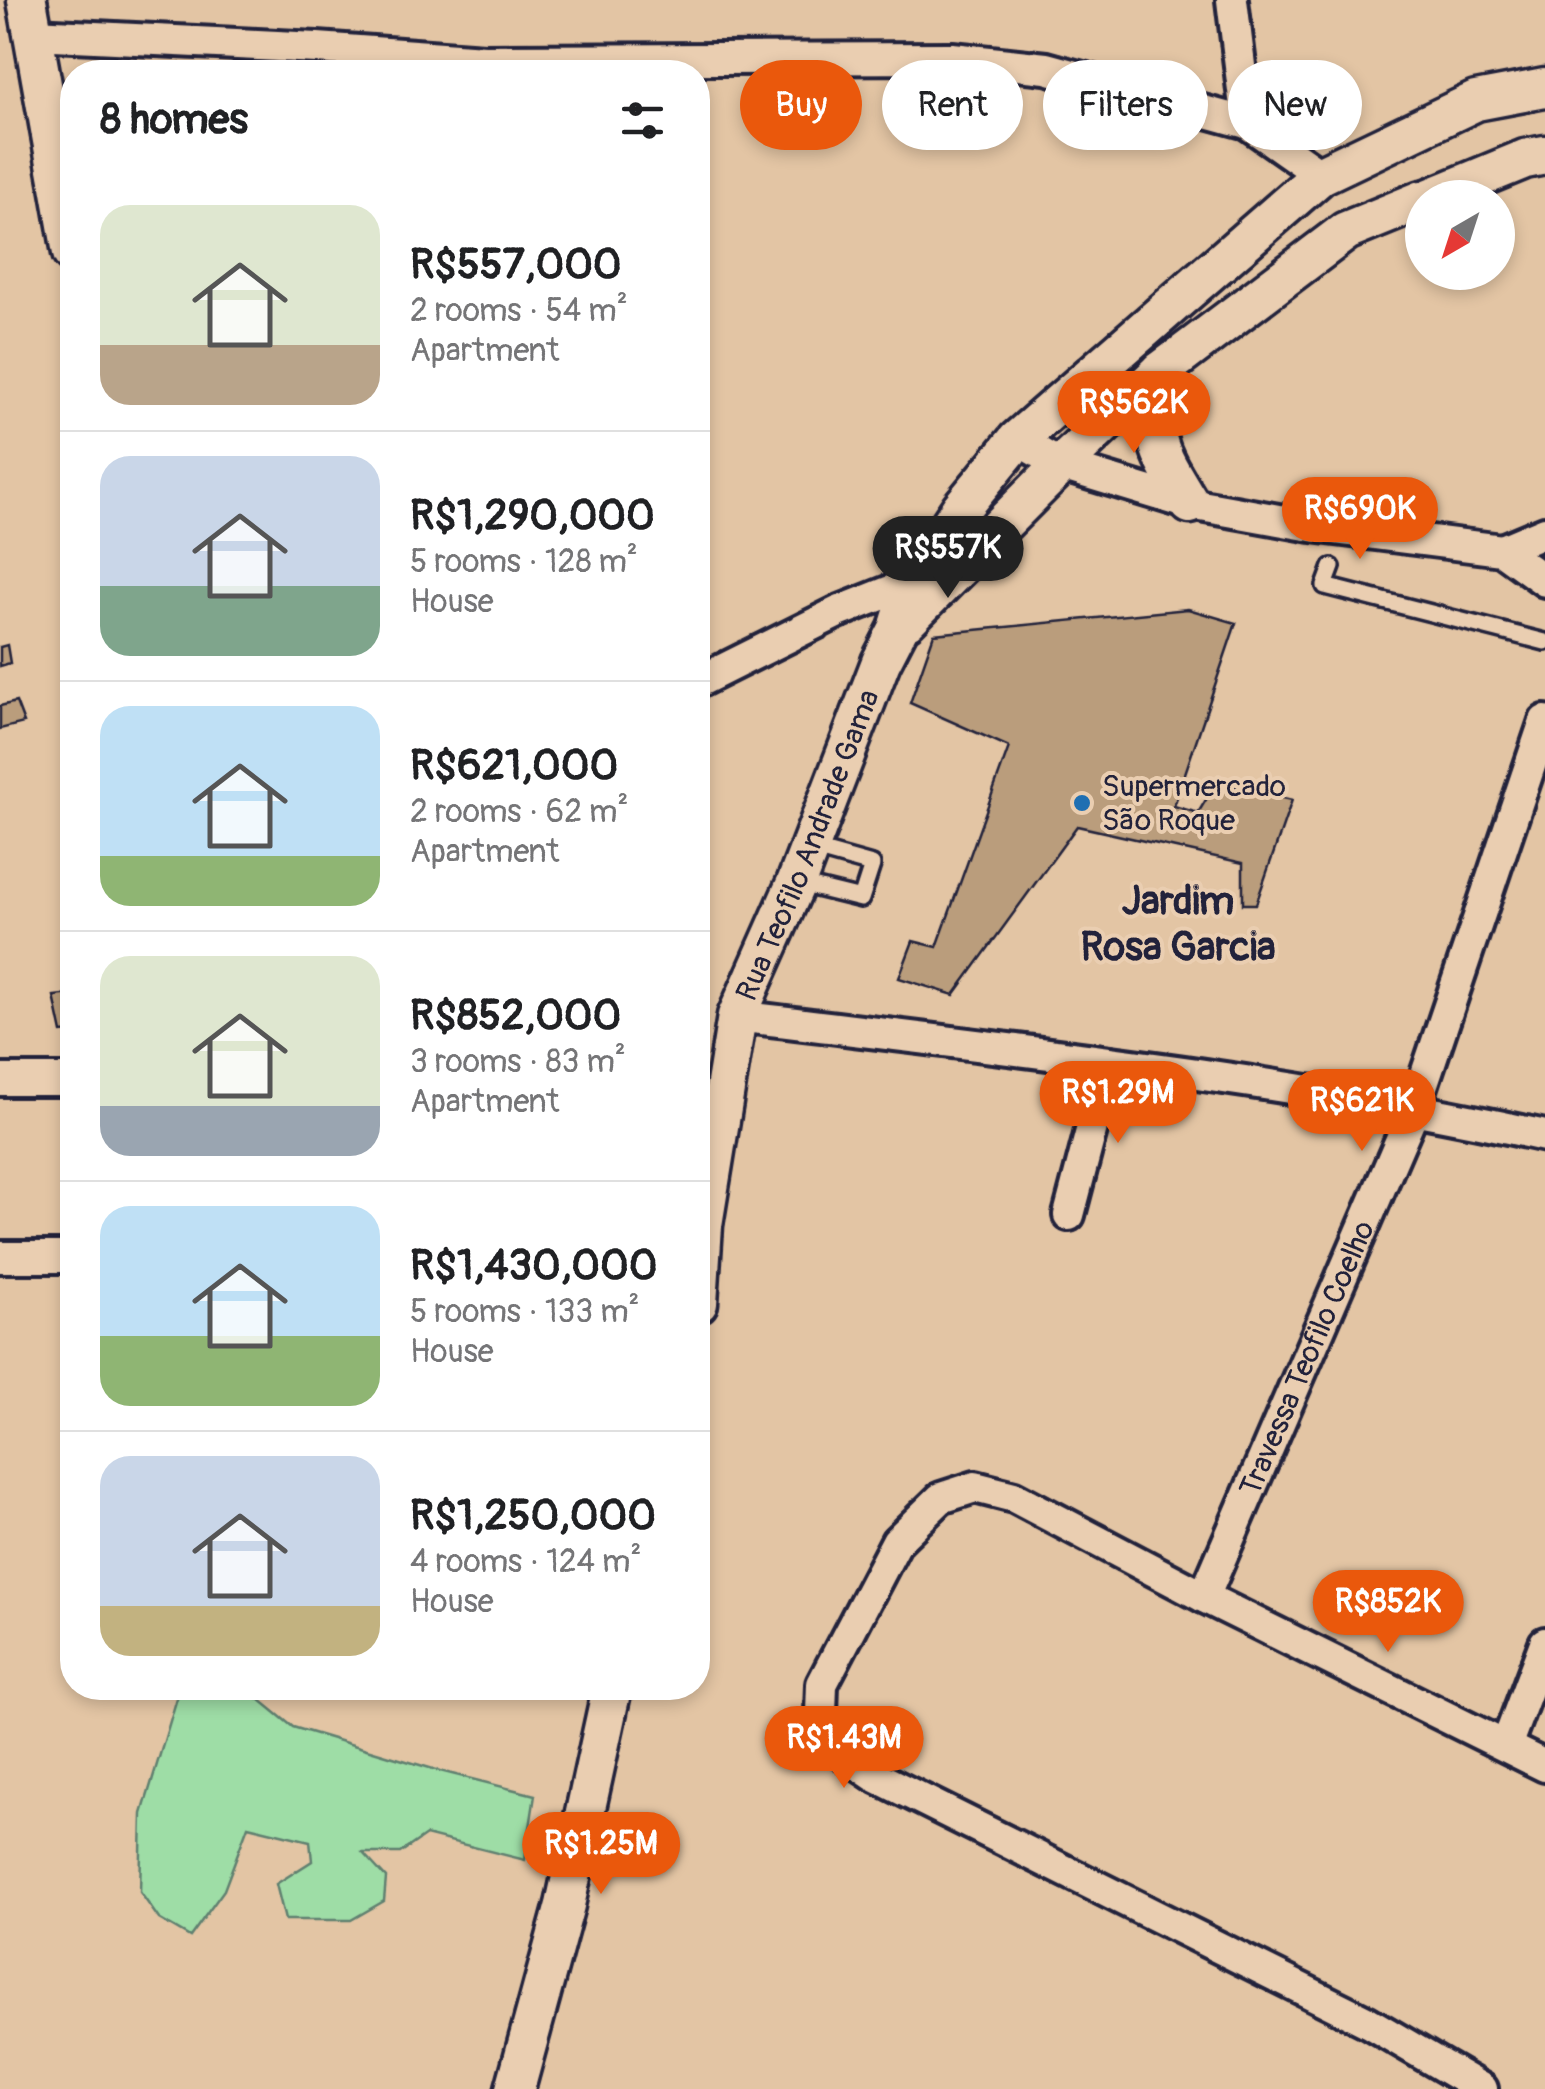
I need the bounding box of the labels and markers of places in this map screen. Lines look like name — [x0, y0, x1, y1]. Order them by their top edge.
pin: R$562K — [1053, 371, 1215, 456]
pin: R$690K — [1279, 477, 1441, 562]
pin: R$557K — [867, 516, 1029, 601]
place label: Supermercado São Roque — [1102, 768, 1286, 839]
marker: Supermercado São Roque — [1071, 792, 1093, 814]
pin: R$1.29M — [1026, 1061, 1210, 1146]
pin: R$621K — [1281, 1069, 1443, 1154]
pin: R$852K — [1307, 1570, 1469, 1655]
pin: R$1.43M — [752, 1706, 936, 1791]
pin: R$1.25M — [509, 1812, 693, 1897]

